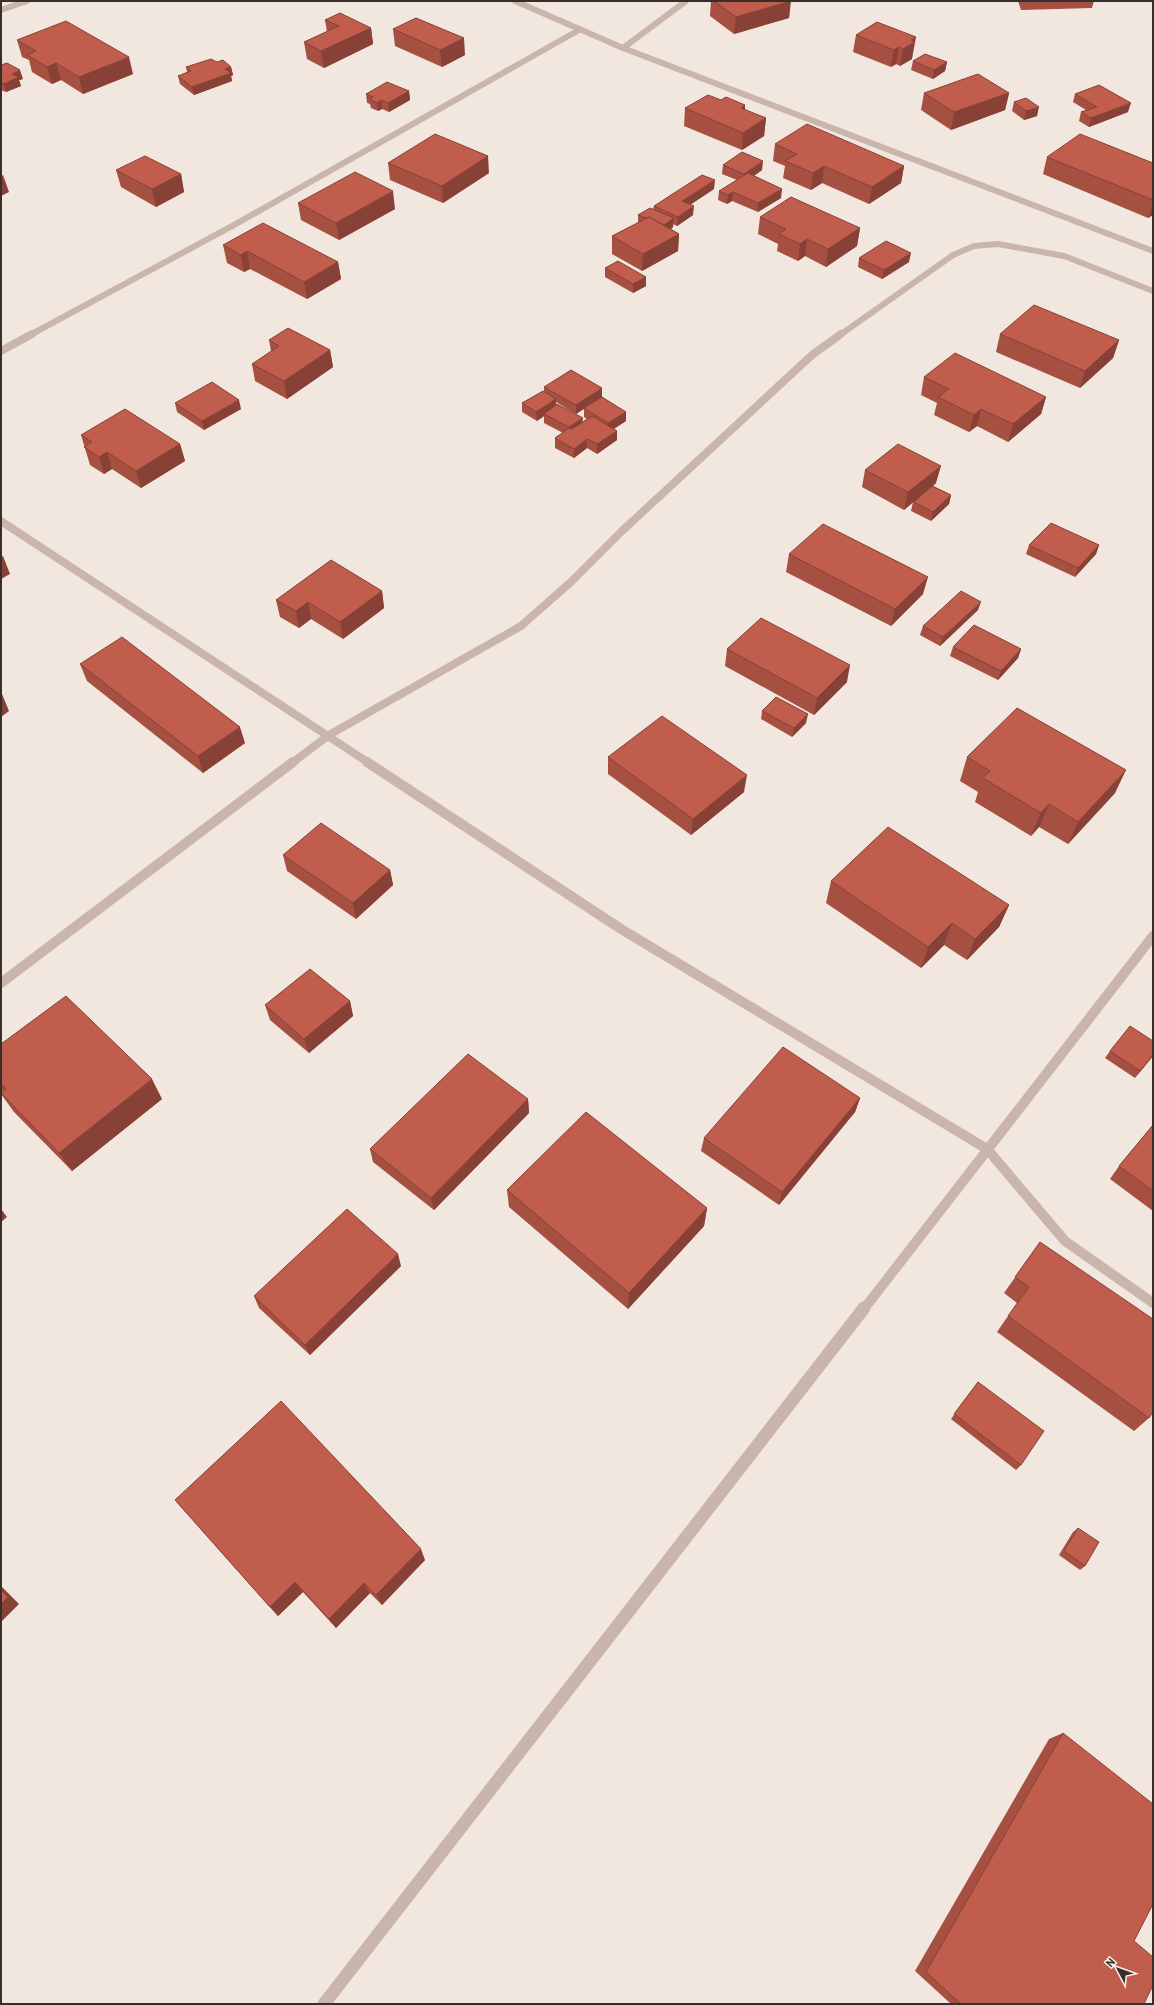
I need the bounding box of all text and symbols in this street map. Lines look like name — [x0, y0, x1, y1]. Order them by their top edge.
north arrow — [1098, 1949, 1138, 1989]
text: N — [1103, 1955, 1118, 1970]

